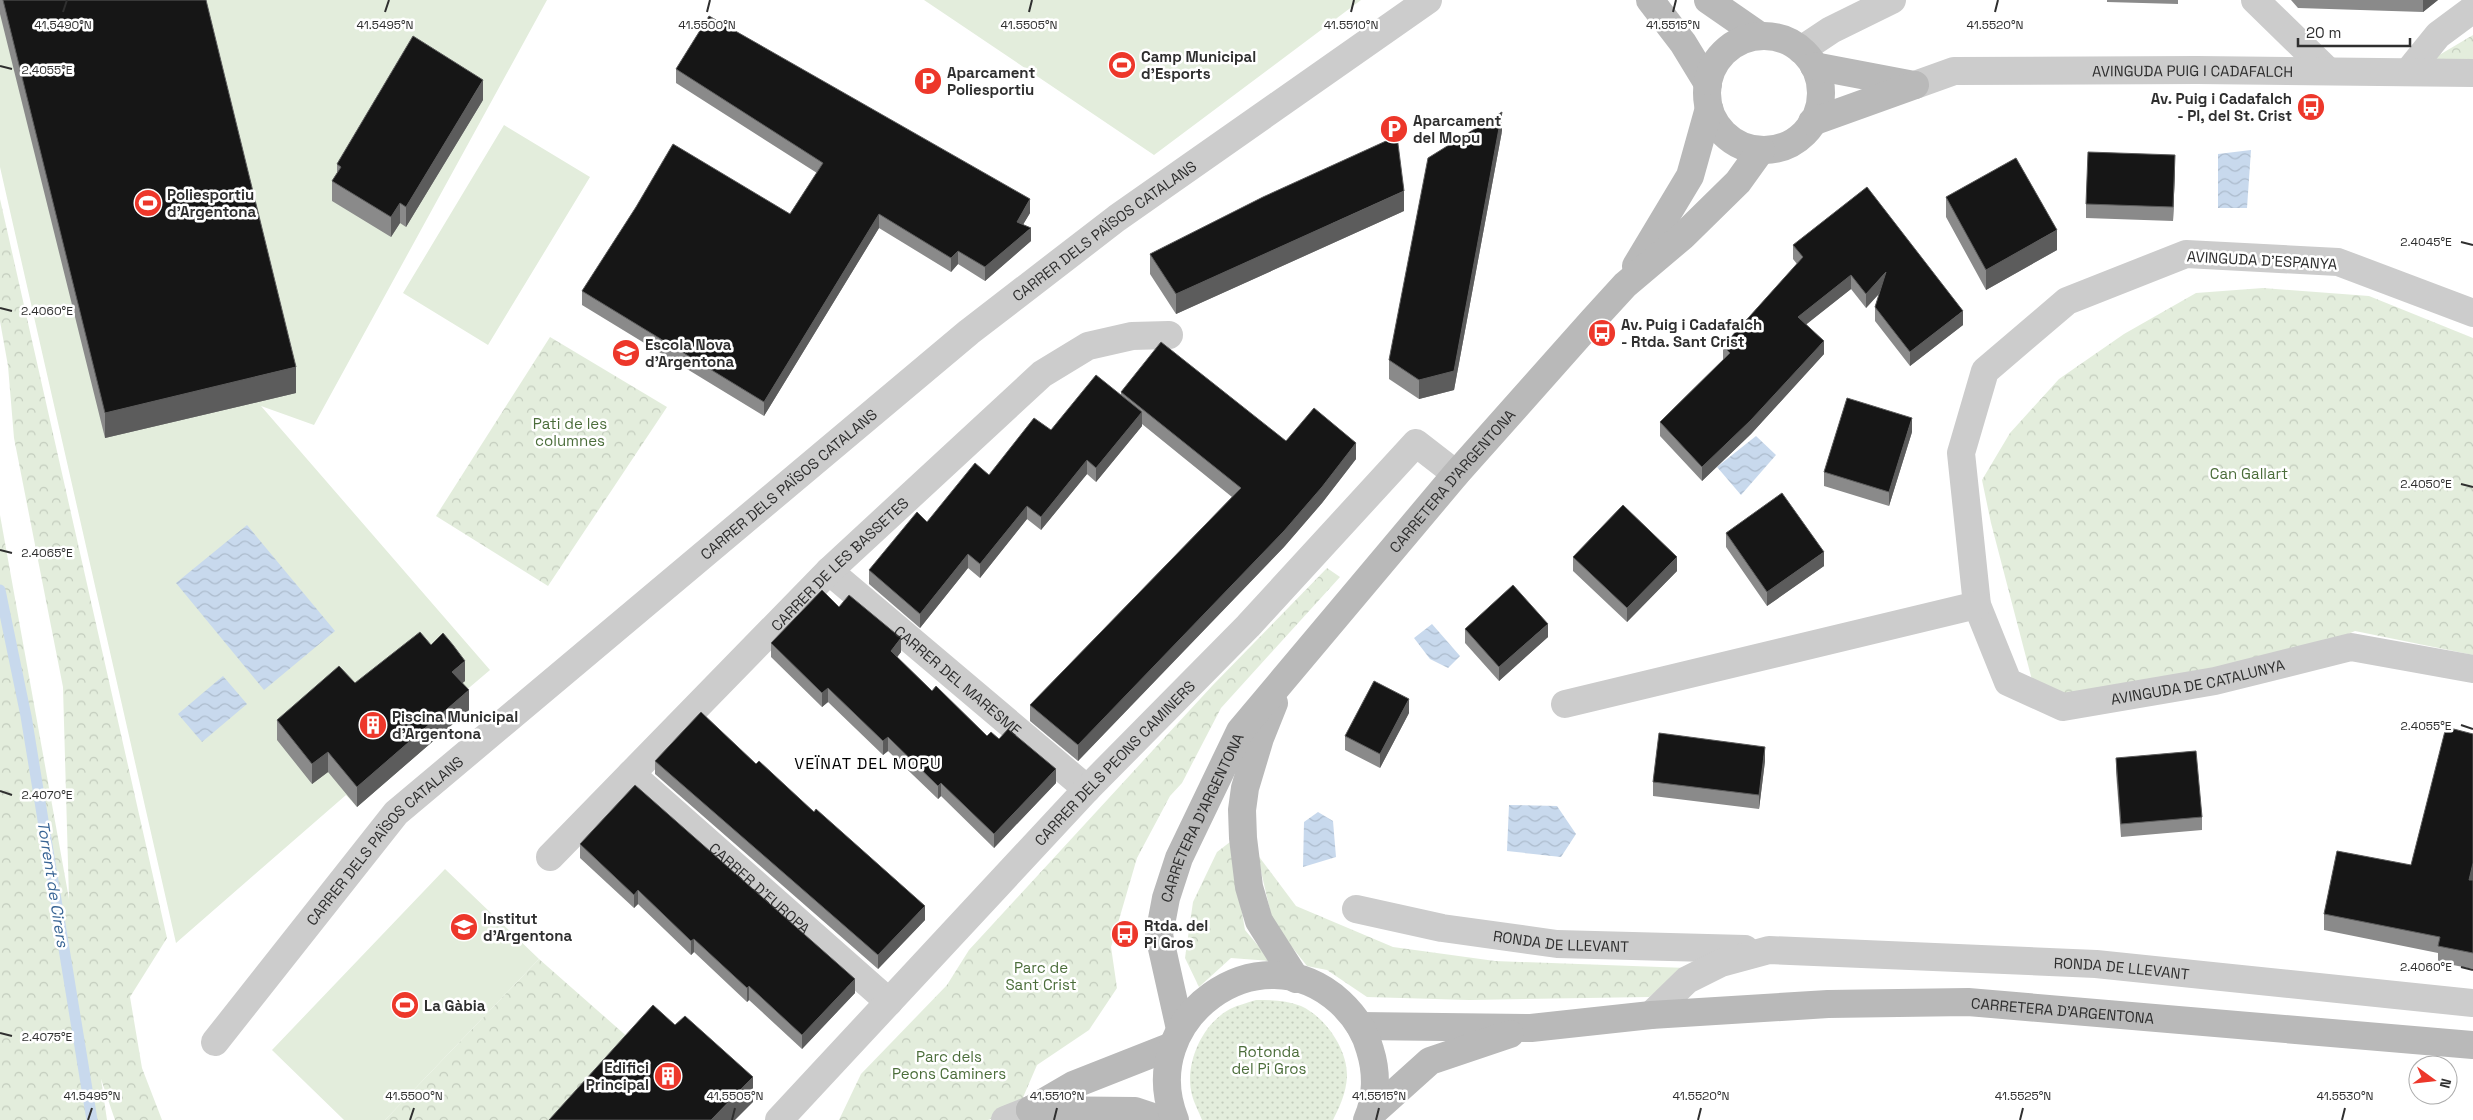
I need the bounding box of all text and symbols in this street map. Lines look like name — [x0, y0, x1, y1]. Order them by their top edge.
scale bar — [2298, 15, 2410, 47]
text: 41.5490°N — [34, 17, 92, 33]
text: 41.5495°N — [356, 17, 414, 33]
text: 41.5500°N — [678, 17, 736, 33]
text: 41.5505°N — [1000, 17, 1058, 33]
text: 41.5510°N — [1324, 17, 1378, 33]
text: 41.5515°N — [1646, 17, 1700, 33]
text: 41.5520°N — [1966, 17, 2024, 33]
text: 20 m — [2306, 23, 2341, 42]
place label: Camp Municipal d'Esports — [1141, 47, 1256, 83]
sports icon: Camp Municipal d'Esports — [1107, 50, 1137, 80]
street label: AVINGUDA PUIG I CADAFALCH — [2092, 60, 2293, 81]
text: 2.4055°E — [21, 62, 73, 78]
place label: Aparcament Poliesportiu — [947, 63, 1035, 99]
parking icon: Aparcament Poliesportiu — [913, 66, 943, 96]
place label: Av. Puig i Cadafalch - Pl, del St. Crist — [2151, 89, 2292, 125]
bus stop icon: Av. Puig i Cadafalch - Pl, del St. Crist — [2296, 92, 2326, 122]
place label: Aparcament del Mopu — [1413, 111, 1501, 147]
parking icon: Aparcament del Mopu — [1379, 114, 1409, 144]
street label: CARRER DELS PAÏSOS CATALANS — [1008, 156, 1200, 305]
place label: Poliesportiu d'Argentona — [167, 185, 256, 221]
sports icon: Poliesportiu d'Argentona — [133, 188, 163, 218]
text: 2.4045°E — [2400, 234, 2452, 250]
street label: AVINGUDA D'ESPANYA — [2186, 247, 2338, 273]
text: 2.4060°E — [21, 303, 73, 319]
place label: Av. Puig i Cadafalch - Rtda. Sant Crist — [1621, 315, 1762, 351]
bus stop icon: Av. Puig i Cadafalch - Rtda. Sant Crist — [1587, 318, 1617, 348]
place label: Escola Nova d'Argentona — [645, 335, 734, 371]
school or university icon: Escola Nova d'Argentona — [611, 338, 641, 368]
street label: CARRER DELS PAÏSOS CATALANS — [696, 404, 880, 563]
street label: CARRETERA D'ARGENTONA — [1385, 404, 1519, 556]
park label: Pati de les columnes — [533, 414, 607, 450]
park label: Can Gallart — [2210, 464, 2288, 483]
text: 2.4050°E — [2400, 476, 2452, 492]
street label: CARRER DE LES BASSETES — [767, 493, 912, 635]
text: 2.4065°E — [21, 545, 73, 561]
street label: CARRER DEL MARESME — [891, 621, 1026, 739]
street label: AVINGUDA DE CATALUNYA — [2109, 654, 2287, 708]
street label: CARRER DELS PEONS CAMINERS — [1030, 676, 1199, 849]
place label: Piscina Municipal d'Argentona — [392, 707, 518, 743]
building icon: Piscina Municipal d'Argentona — [358, 710, 388, 740]
text: 2.4055°E — [2400, 718, 2452, 734]
street label: CARRETERA D'ARGENTONA — [1156, 729, 1247, 905]
street label: CARRER DELS PAÏSOS CATALANS — [302, 751, 467, 929]
district label: VEÏNAT DEL MOPU — [794, 753, 942, 774]
text: 2.4070°E — [22, 787, 73, 803]
water label: Torrent de Cirers — [33, 819, 73, 949]
street label: CARRER D'EUROPA — [705, 838, 815, 938]
place label: Institut d'Argentona — [483, 909, 572, 945]
school or university icon: Institut d'Argentona — [449, 912, 479, 942]
place label: Rtda. del Pi Gros — [1144, 916, 1208, 952]
bus stop icon: Rtda. del Pi Gros — [1110, 919, 1140, 949]
street label: RONDA DE LLEVANT — [1492, 926, 1629, 955]
street label: RONDA DE LLEVANT — [2053, 953, 2191, 983]
park label: Parc de Sant Crist — [1005, 958, 1077, 994]
text: 2.4060°E — [2400, 959, 2452, 975]
sports icon: La Gàbia — [390, 990, 420, 1020]
street label: CARRETERA D'ARGENTONA — [1970, 993, 2155, 1027]
place label: La Gàbia — [424, 996, 486, 1015]
text: 2.4075°E — [22, 1029, 73, 1045]
park label: Rotonda del Pi Gros — [1231, 1042, 1307, 1078]
park label: Parc dels Peons Caminers — [892, 1047, 1006, 1083]
north arrow — [2408, 1055, 2458, 1105]
place label: Edifici Principal — [586, 1058, 649, 1094]
building icon: Edifici Principal — [653, 1061, 683, 1091]
text: N — [2436, 1076, 2455, 1090]
text: 41.5495°N — [63, 1088, 121, 1104]
text: 41.5500°N — [385, 1088, 443, 1104]
text: 41.5505°N — [706, 1088, 764, 1104]
text: 41.5510°N — [1030, 1088, 1084, 1104]
text: 41.5515°N — [1352, 1088, 1406, 1104]
text: 41.5520°N — [1672, 1088, 1730, 1104]
text: 41.5525°N — [1995, 1088, 2051, 1104]
text: 41.5530°N — [2316, 1088, 2374, 1104]

